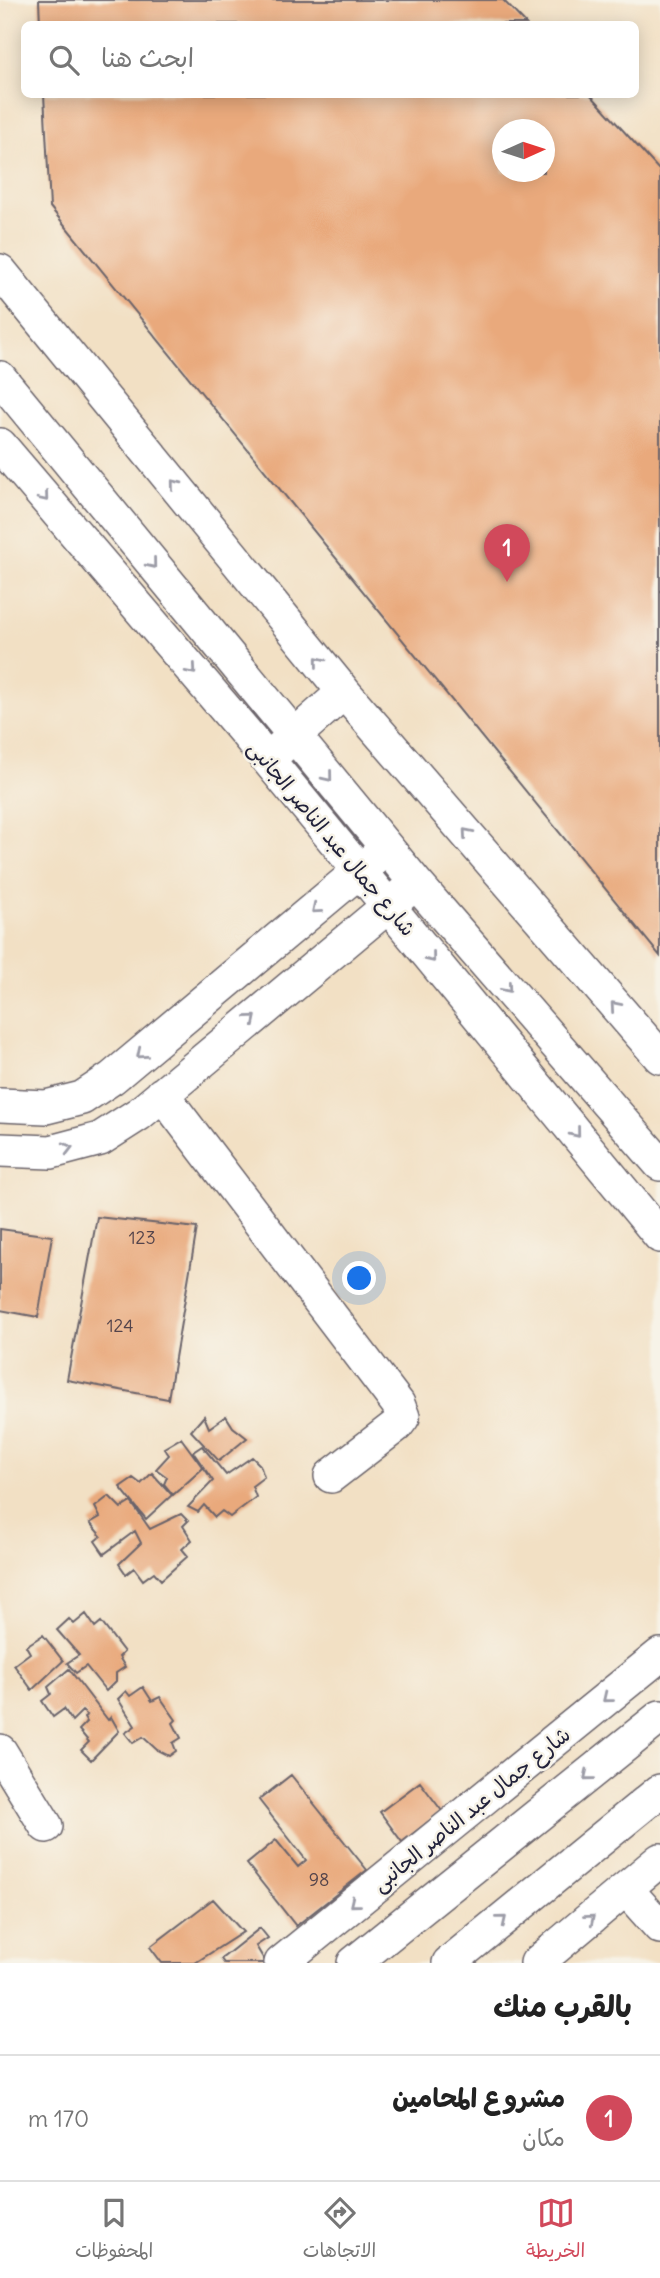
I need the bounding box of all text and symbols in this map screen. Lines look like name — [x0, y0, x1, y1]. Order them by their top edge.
search box — [21, 21, 639, 98]
icon: search — [45, 41, 83, 79]
text: ابحث هنا — [101, 41, 194, 74]
north arrow — [492, 119, 555, 182]
one-way arrow — [171, 480, 183, 493]
one-way arrow — [36, 488, 48, 501]
pin: 1 — [484, 524, 530, 582]
one-way arrow — [144, 555, 156, 568]
one-way arrow — [315, 656, 327, 669]
one-way arrow — [184, 662, 196, 675]
street label: شارع جمال عبد الناصر الجانبى — [241, 735, 422, 943]
one-way arrow — [320, 769, 332, 782]
one-way arrow — [463, 829, 475, 842]
one-way arrow — [311, 900, 323, 913]
one-way arrow — [423, 950, 436, 962]
one-way arrow — [499, 980, 511, 993]
one-way arrow — [611, 1001, 623, 1014]
one-way arrow — [244, 1015, 257, 1027]
one-way arrow — [136, 1045, 148, 1058]
one-way arrow — [568, 1125, 580, 1138]
one-way arrow — [62, 1142, 74, 1156]
house number: 123 — [128, 1226, 156, 1249]
your location — [342, 1261, 376, 1295]
house number: 124 — [106, 1314, 134, 1337]
one-way arrow — [602, 1690, 615, 1702]
street label: شارع جمال عبد الناصر الجانبى — [366, 1721, 577, 1899]
one-way arrow — [583, 1767, 595, 1780]
house number: 98 — [309, 1868, 329, 1891]
one-way arrow — [350, 1895, 363, 1907]
one-way arrow — [581, 1915, 594, 1927]
one-way arrow — [493, 1916, 506, 1928]
text: بالقرب منك — [493, 1987, 632, 2025]
text: مشروع المحامين — [392, 2081, 565, 2114]
text: 170 m — [28, 2104, 89, 2133]
text: 1 — [604, 2104, 614, 2133]
text: مكان — [522, 2123, 565, 2152]
tab: المحفوظات — [75, 2194, 153, 2267]
tab: الاتجاهات — [303, 2194, 376, 2267]
tab: الخريطة — [526, 2194, 585, 2267]

